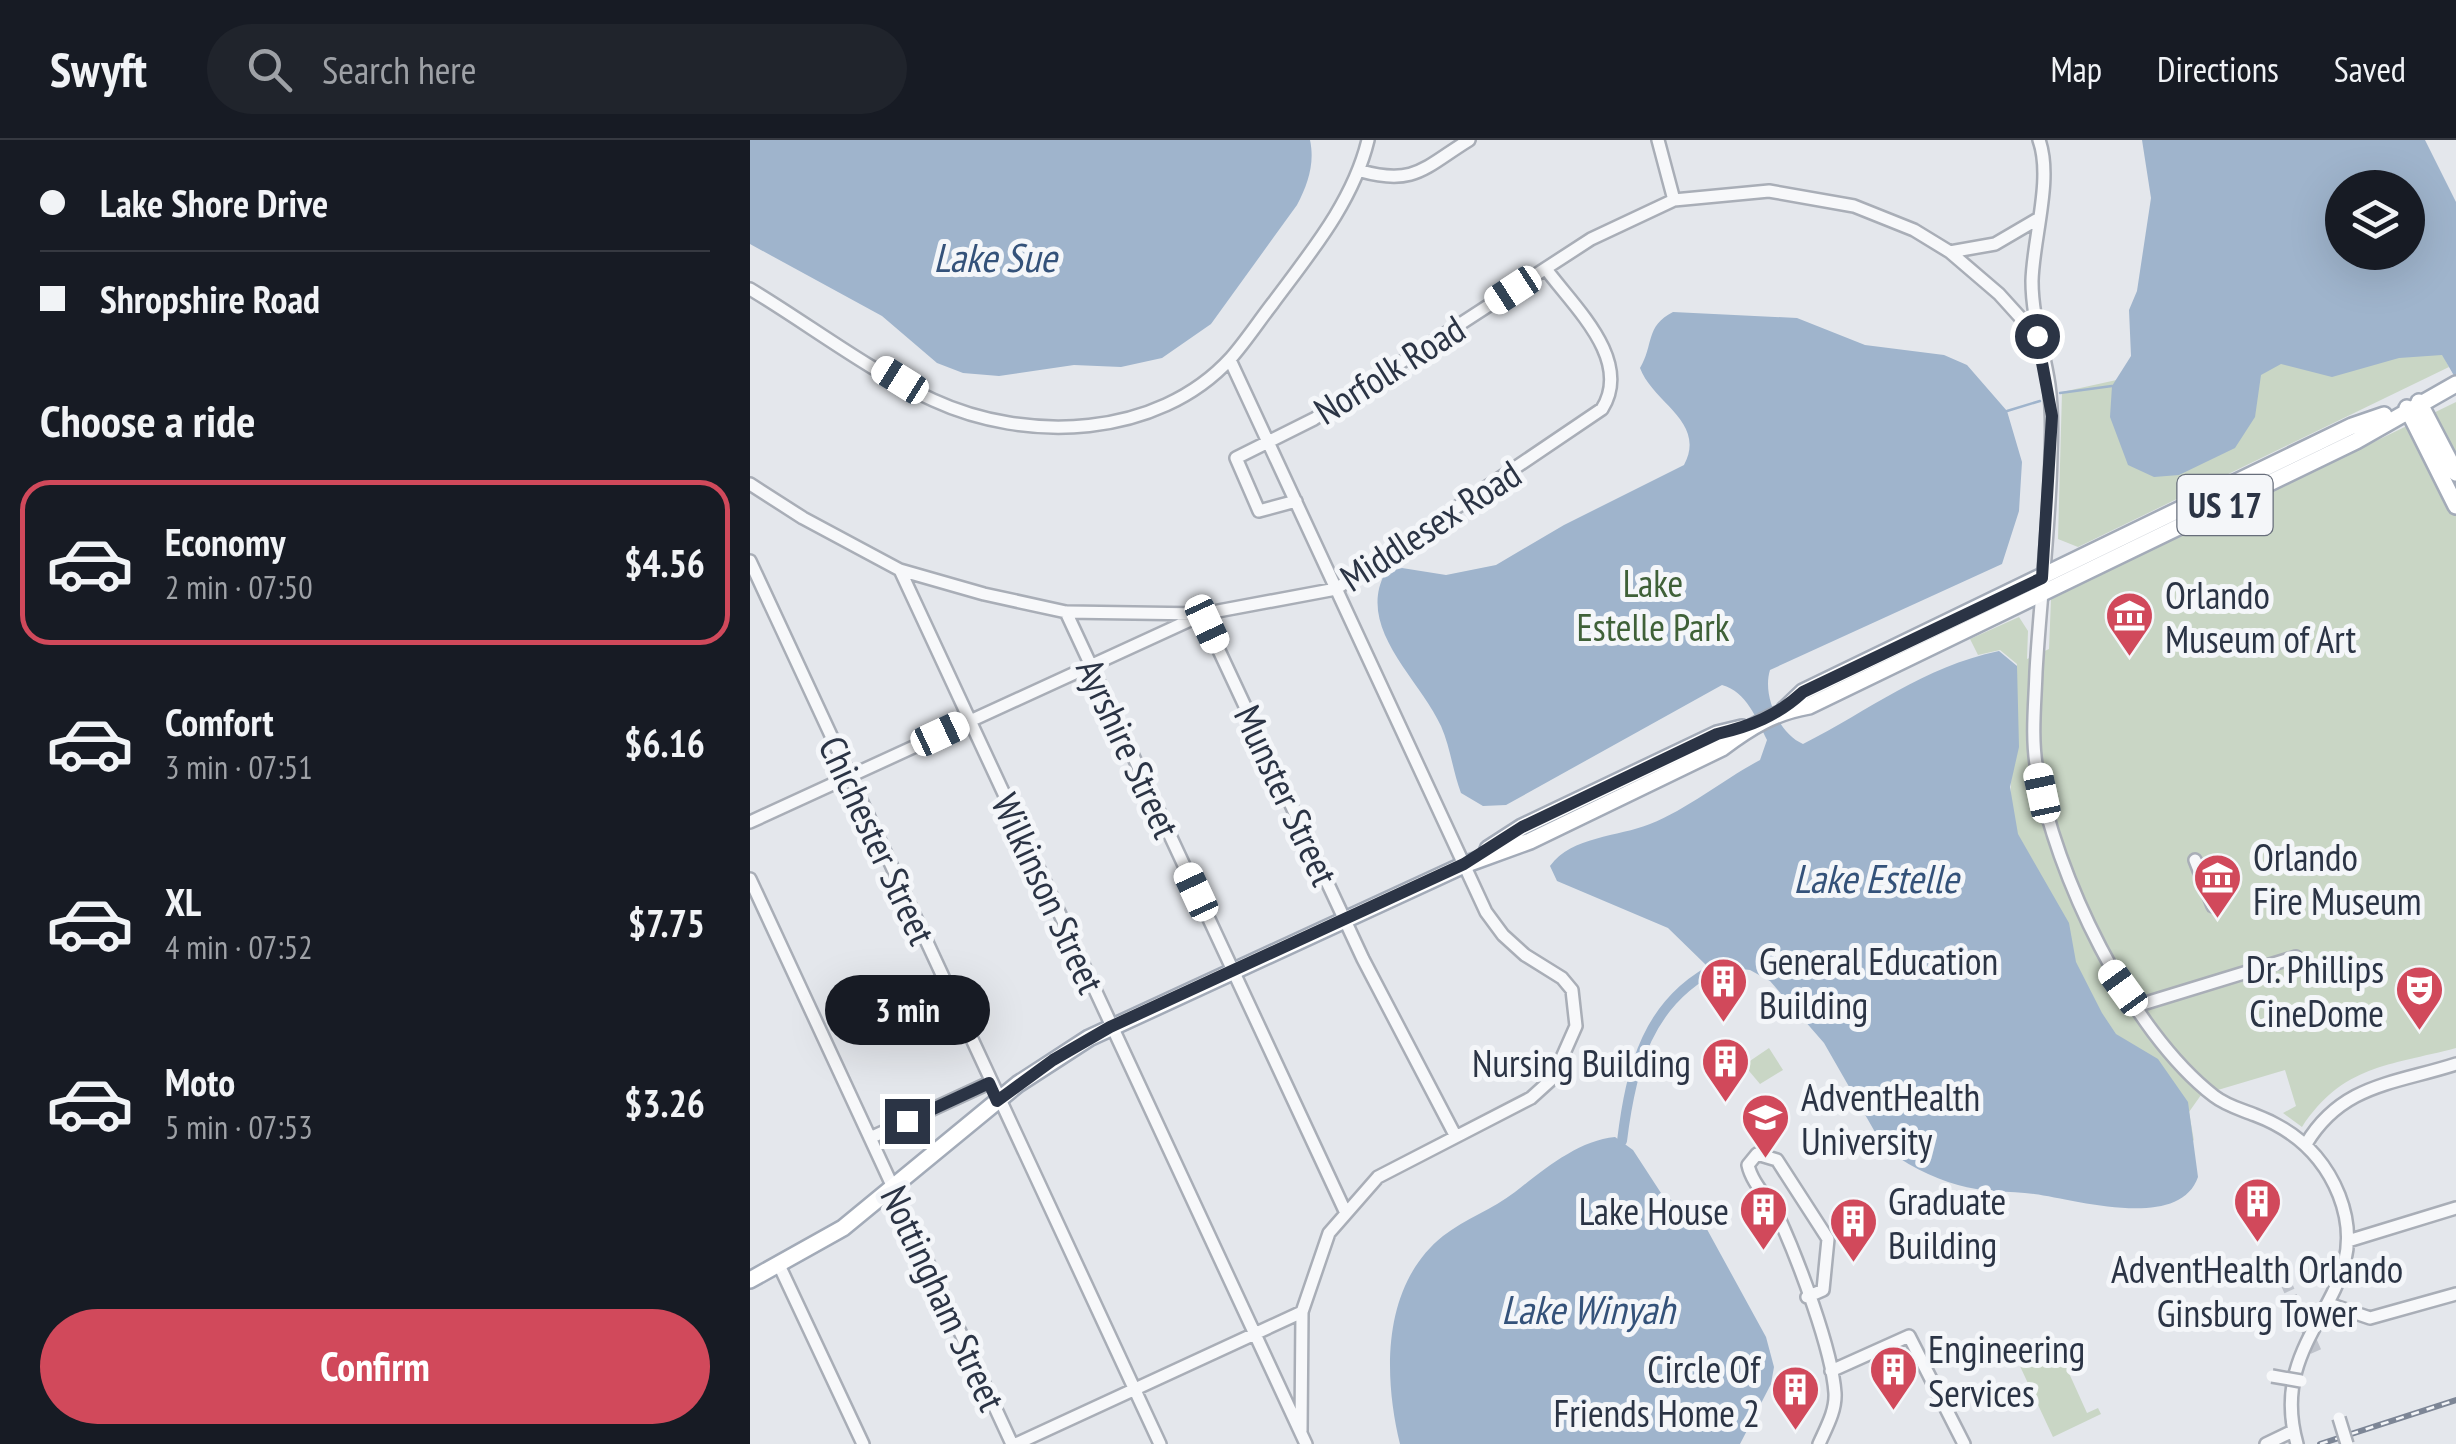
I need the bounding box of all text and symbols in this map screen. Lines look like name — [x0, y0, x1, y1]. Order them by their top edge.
search box — [207, 24, 907, 114]
text: Swyft — [50, 38, 147, 100]
icon: search — [242, 42, 297, 97]
text: Search here — [322, 45, 476, 94]
text: Map — [2051, 46, 2102, 92]
text: Directions — [2157, 46, 2279, 92]
text: Saved — [2334, 46, 2406, 92]
map controls — [2325, 170, 2425, 270]
button: layers — [2325, 170, 2425, 270]
text: Lake Shore Drive — [100, 178, 328, 227]
water label: Lake Sue — [933, 231, 1059, 283]
car — [1480, 261, 1546, 319]
text: Shropshire Road — [100, 274, 320, 323]
street label: Norfolk Road — [1304, 304, 1474, 434]
route start — [2015, 314, 2060, 359]
car — [867, 351, 933, 409]
text: Choose a ride — [40, 391, 255, 449]
street label: Middlesex Road — [1331, 449, 1529, 601]
road number: US 17 — [2178, 475, 2272, 535]
text: Economy — [165, 517, 285, 566]
icon: car — [45, 518, 135, 608]
text: $4.56 — [624, 538, 705, 587]
park label: Lake Estelle Park — [1577, 558, 1730, 651]
text: 2 min · 07:50 — [165, 566, 313, 608]
place label: Orlando Museum of Art — [2165, 570, 2357, 663]
car — [1181, 590, 1233, 658]
museum icon: Orlando Museum of Art — [2104, 590, 2156, 658]
street label: Ayrshire Street — [1066, 651, 1192, 846]
text: Comfort — [165, 697, 274, 746]
street label: Munster Street — [1224, 697, 1350, 893]
icon: car — [45, 698, 135, 788]
car — [906, 708, 974, 760]
text: $6.16 — [624, 718, 705, 767]
street label: Chichester Street — [808, 728, 948, 952]
text: 3 min · 07:51 — [165, 746, 313, 788]
car — [2021, 761, 2063, 825]
street label: Wilkinson Street — [981, 785, 1117, 1001]
place label: Orlando Fire Museum — [2253, 832, 2422, 925]
water label: Lake Estelle — [1793, 852, 1961, 904]
museum icon: Orlando Fire Museum — [2192, 852, 2244, 920]
car — [1170, 858, 1222, 926]
text: XL — [165, 877, 201, 926]
icon: car — [45, 878, 135, 968]
text: $7.75 — [628, 898, 705, 947]
text: 4 min · 07:52 — [165, 926, 313, 968]
place label: General Education Building — [1759, 936, 1998, 1029]
place label: Dr. Phillips CineDome — [2246, 944, 2384, 1037]
car — [2093, 955, 2153, 1021]
building icon: General Education Building — [1698, 956, 1750, 1024]
theatre icon: Dr. Phillips CineDome — [2393, 964, 2445, 1032]
callout: 3 min — [824, 976, 990, 1046]
text: 3 min — [875, 989, 940, 1031]
building icon: Nursing Building — [1700, 1036, 1752, 1104]
place label: Nursing Building — [1472, 1038, 1691, 1087]
text: Moto — [165, 1057, 235, 1106]
icon: car — [45, 1058, 135, 1148]
place label: AdventHealth University — [1801, 1072, 1980, 1165]
text: $3.26 — [624, 1078, 705, 1127]
school or university icon: AdventHealth University — [1740, 1092, 1792, 1160]
route end — [885, 1099, 930, 1144]
text: 5 min · 07:53 — [165, 1106, 313, 1148]
place label: Graduate Building — [1888, 1176, 2006, 1269]
building icon: AdventHealth Orlando Ginsburg Tower — [2231, 1176, 2283, 1244]
street label: Nottingham Street — [871, 1178, 1018, 1419]
building icon: Lake House — [1738, 1184, 1790, 1252]
place label: Lake House — [1579, 1186, 1729, 1235]
building icon: Graduate Building — [1827, 1196, 1879, 1264]
place label: AdventHealth Orlando Ginsburg Tower — [2111, 1244, 2403, 1337]
water label: Lake Winyah — [1501, 1283, 1677, 1335]
button: Confirm — [40, 1309, 710, 1424]
place label: Engineering Services — [1928, 1324, 2085, 1417]
place label: Circle Of Friends Home 2 — [1554, 1344, 1761, 1437]
building icon: Engineering Services — [1867, 1344, 1919, 1412]
building icon: Circle Of Friends Home 2 — [1769, 1364, 1821, 1432]

